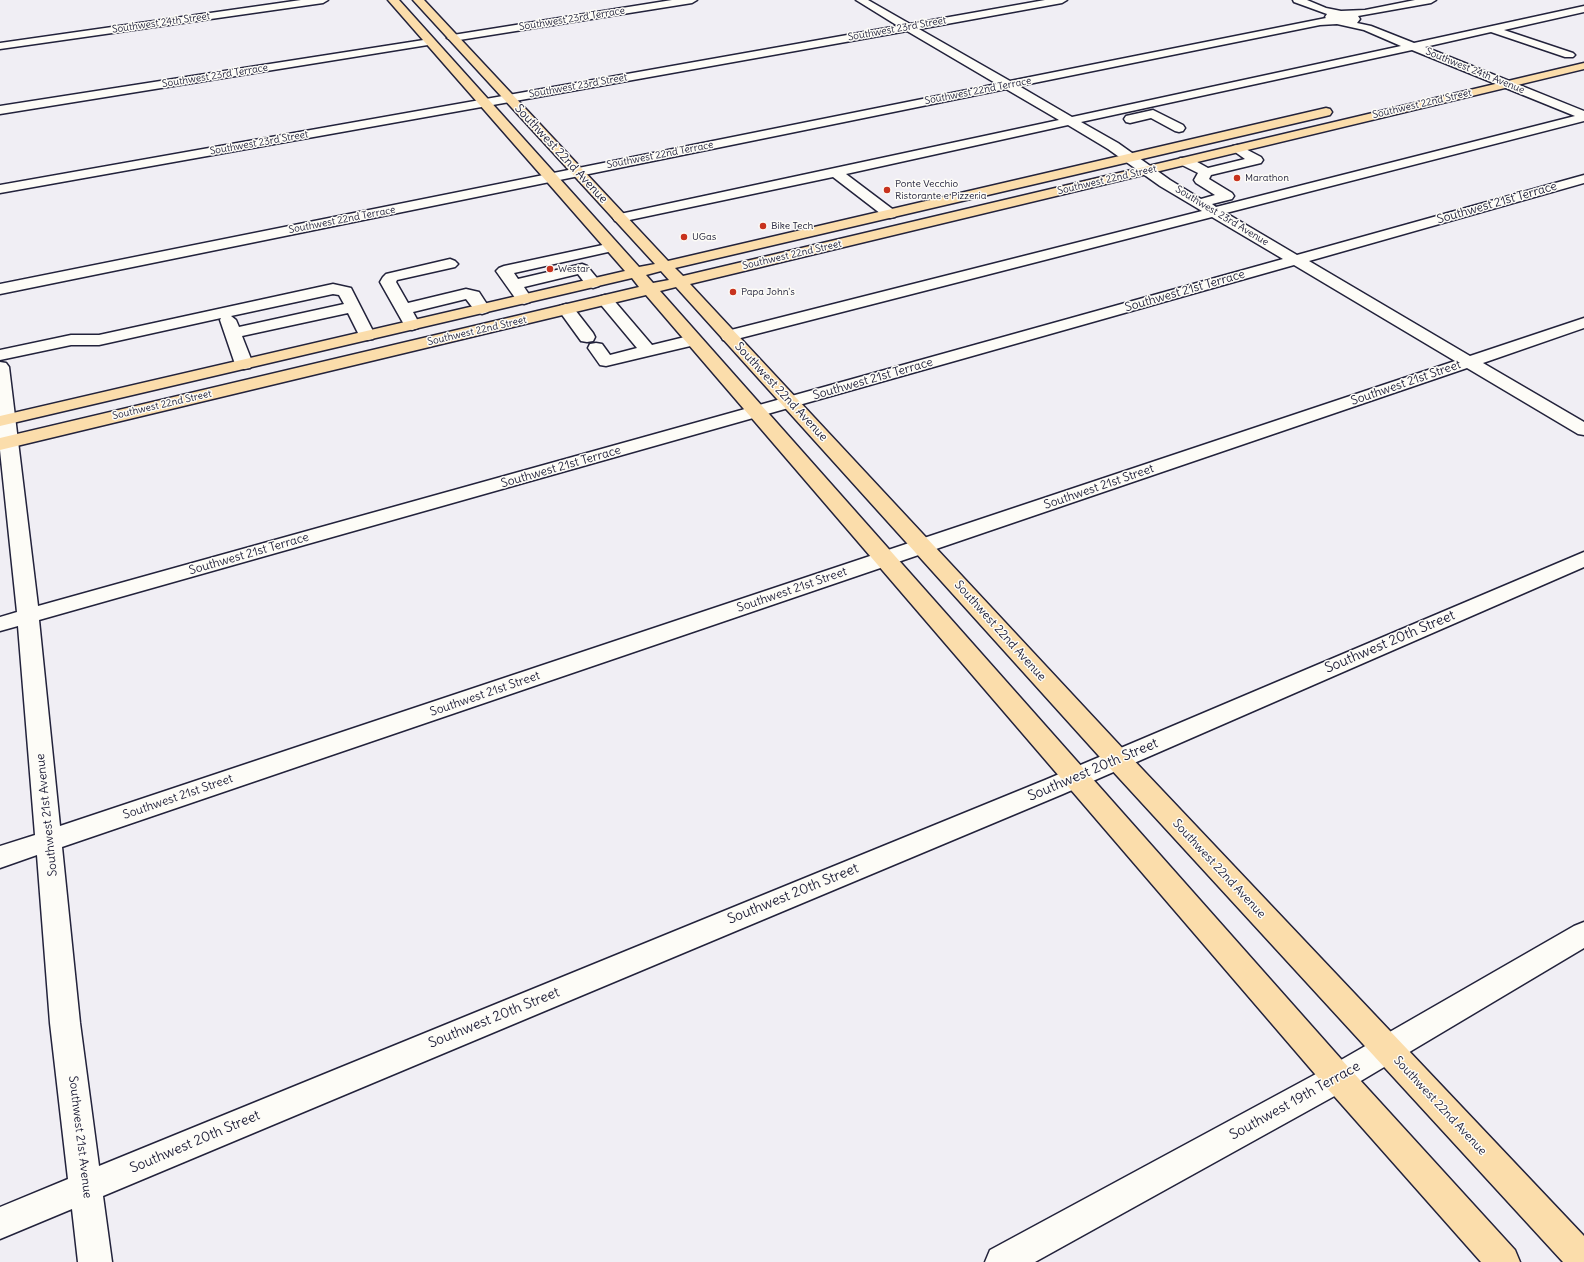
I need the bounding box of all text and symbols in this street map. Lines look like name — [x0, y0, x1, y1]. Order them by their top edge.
street label: Southwest 23rd Terrace — [518, 5, 626, 33]
street label: Southwest 24th Street — [111, 10, 211, 36]
street label: Southwest 23rd Street — [847, 14, 947, 44]
street label: Southwest 24th Avenue — [1424, 46, 1526, 96]
street label: Southwest 23rd Terrace — [161, 62, 269, 90]
street label: Southwest 23rd Street — [528, 71, 628, 101]
street label: Southwest 22nd Terrace — [924, 75, 1032, 107]
street label: Southwest 22nd Street — [1371, 87, 1473, 121]
street label: Southwest 22nd Avenue — [511, 102, 611, 206]
street label: Southwest 23rd Street — [209, 128, 309, 158]
street label: Southwest 22nd Terrace — [606, 139, 714, 171]
street label: Southwest 22nd Street — [1056, 163, 1158, 197]
place label: Marathon — [1245, 172, 1289, 184]
marker: Marathon — [1232, 173, 1242, 183]
place label: Ponte Vecchio Ristorante e Pizzeria — [895, 178, 986, 202]
street label: Southwest 21st Terrace — [1435, 179, 1559, 227]
street label: Southwest 23rd Avenue — [1173, 183, 1271, 249]
marker: Ponte Vecchio Ristorante e Pizzeria — [882, 185, 892, 195]
street label: Southwest 22nd Terrace — [288, 204, 396, 236]
place label: Bike Tech — [771, 220, 813, 232]
marker: Bike Tech — [758, 221, 768, 231]
place label: UGas — [692, 231, 716, 243]
marker: UGas — [679, 232, 689, 242]
street label: Southwest 22nd Street — [741, 238, 843, 272]
place label: Westar — [558, 263, 590, 275]
marker: Westar — [545, 264, 555, 274]
street label: Southwest 21st Terrace — [1123, 267, 1247, 315]
place label: Papa John's — [741, 286, 795, 298]
marker: Papa John's — [728, 287, 738, 297]
street label: Southwest 22nd Street — [426, 314, 528, 348]
street label: Southwest 22nd Avenue — [731, 340, 831, 444]
street label: Southwest 21st Terrace — [811, 355, 935, 403]
street label: Southwest 21st Street — [1349, 357, 1463, 409]
street label: Southwest 22nd Street — [111, 388, 213, 422]
street label: Southwest 21st Terrace — [499, 443, 623, 491]
street label: Southwest 21st Street — [1042, 461, 1156, 513]
street label: Southwest 21st Terrace — [187, 530, 311, 578]
street label: Southwest 21st Street — [735, 564, 849, 616]
street label: Southwest 22nd Avenue — [951, 578, 1049, 684]
street label: Southwest 20th Street — [1322, 607, 1458, 677]
street label: Southwest 21st Street — [428, 668, 542, 720]
street label: Southwest 20th Street — [1025, 735, 1161, 805]
street label: Southwest 21st Avenue — [33, 753, 61, 877]
street label: Southwest 21st Street — [121, 771, 235, 823]
street label: Southwest 22nd Avenue — [1169, 817, 1269, 921]
street label: Southwest 20th Street — [725, 860, 861, 928]
street label: Southwest 20th Street — [426, 984, 562, 1052]
street label: Southwest 22nd Avenue — [1390, 1054, 1490, 1158]
street label: Southwest 19th Terrace — [1227, 1058, 1363, 1144]
street label: Southwest 21st Avenue — [65, 1075, 95, 1199]
street label: Southwest 20th Street — [127, 1107, 263, 1177]

